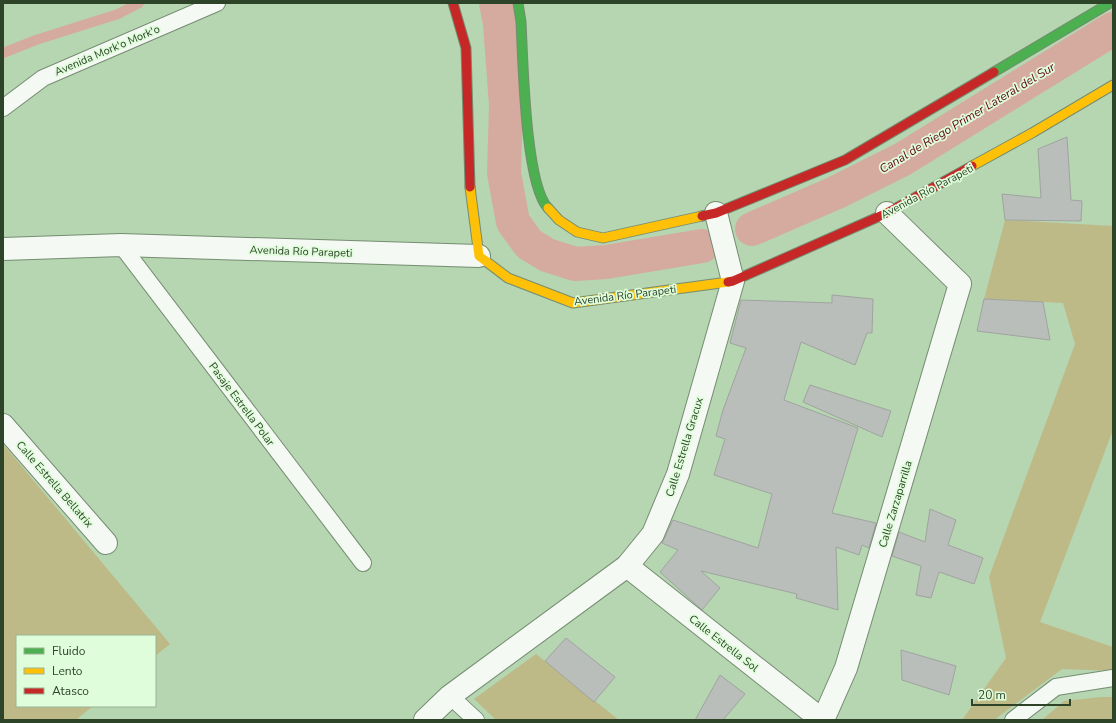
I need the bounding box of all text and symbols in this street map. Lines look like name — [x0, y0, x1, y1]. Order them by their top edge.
street label: Avenida Mork'o Mork'o — [52, 22, 162, 79]
water label: Canal de Riego Primer Lateral del Sur — [876, 59, 1058, 177]
street label: Avenida Río Parapeti — [878, 161, 976, 222]
street label: Avenida Río Parapeti — [249, 242, 353, 261]
street label: Avenida Río Parapeti — [573, 282, 677, 309]
street label: Pasaje Estrella Polar — [205, 359, 278, 449]
street label: Calle Estrella Gracux — [662, 395, 707, 499]
street label: Calle Estrella Bellatrix — [13, 438, 97, 531]
street label: Calle Zarzaparrilla — [875, 459, 916, 549]
street label: Calle Estrella Sol — [686, 611, 762, 676]
legend — [16, 635, 156, 707]
text: Fluido — [52, 643, 86, 659]
text: Lento — [52, 663, 83, 679]
scale bar — [972, 681, 1070, 707]
text: Atasco — [52, 683, 89, 699]
text: 20 m — [978, 687, 1006, 703]

